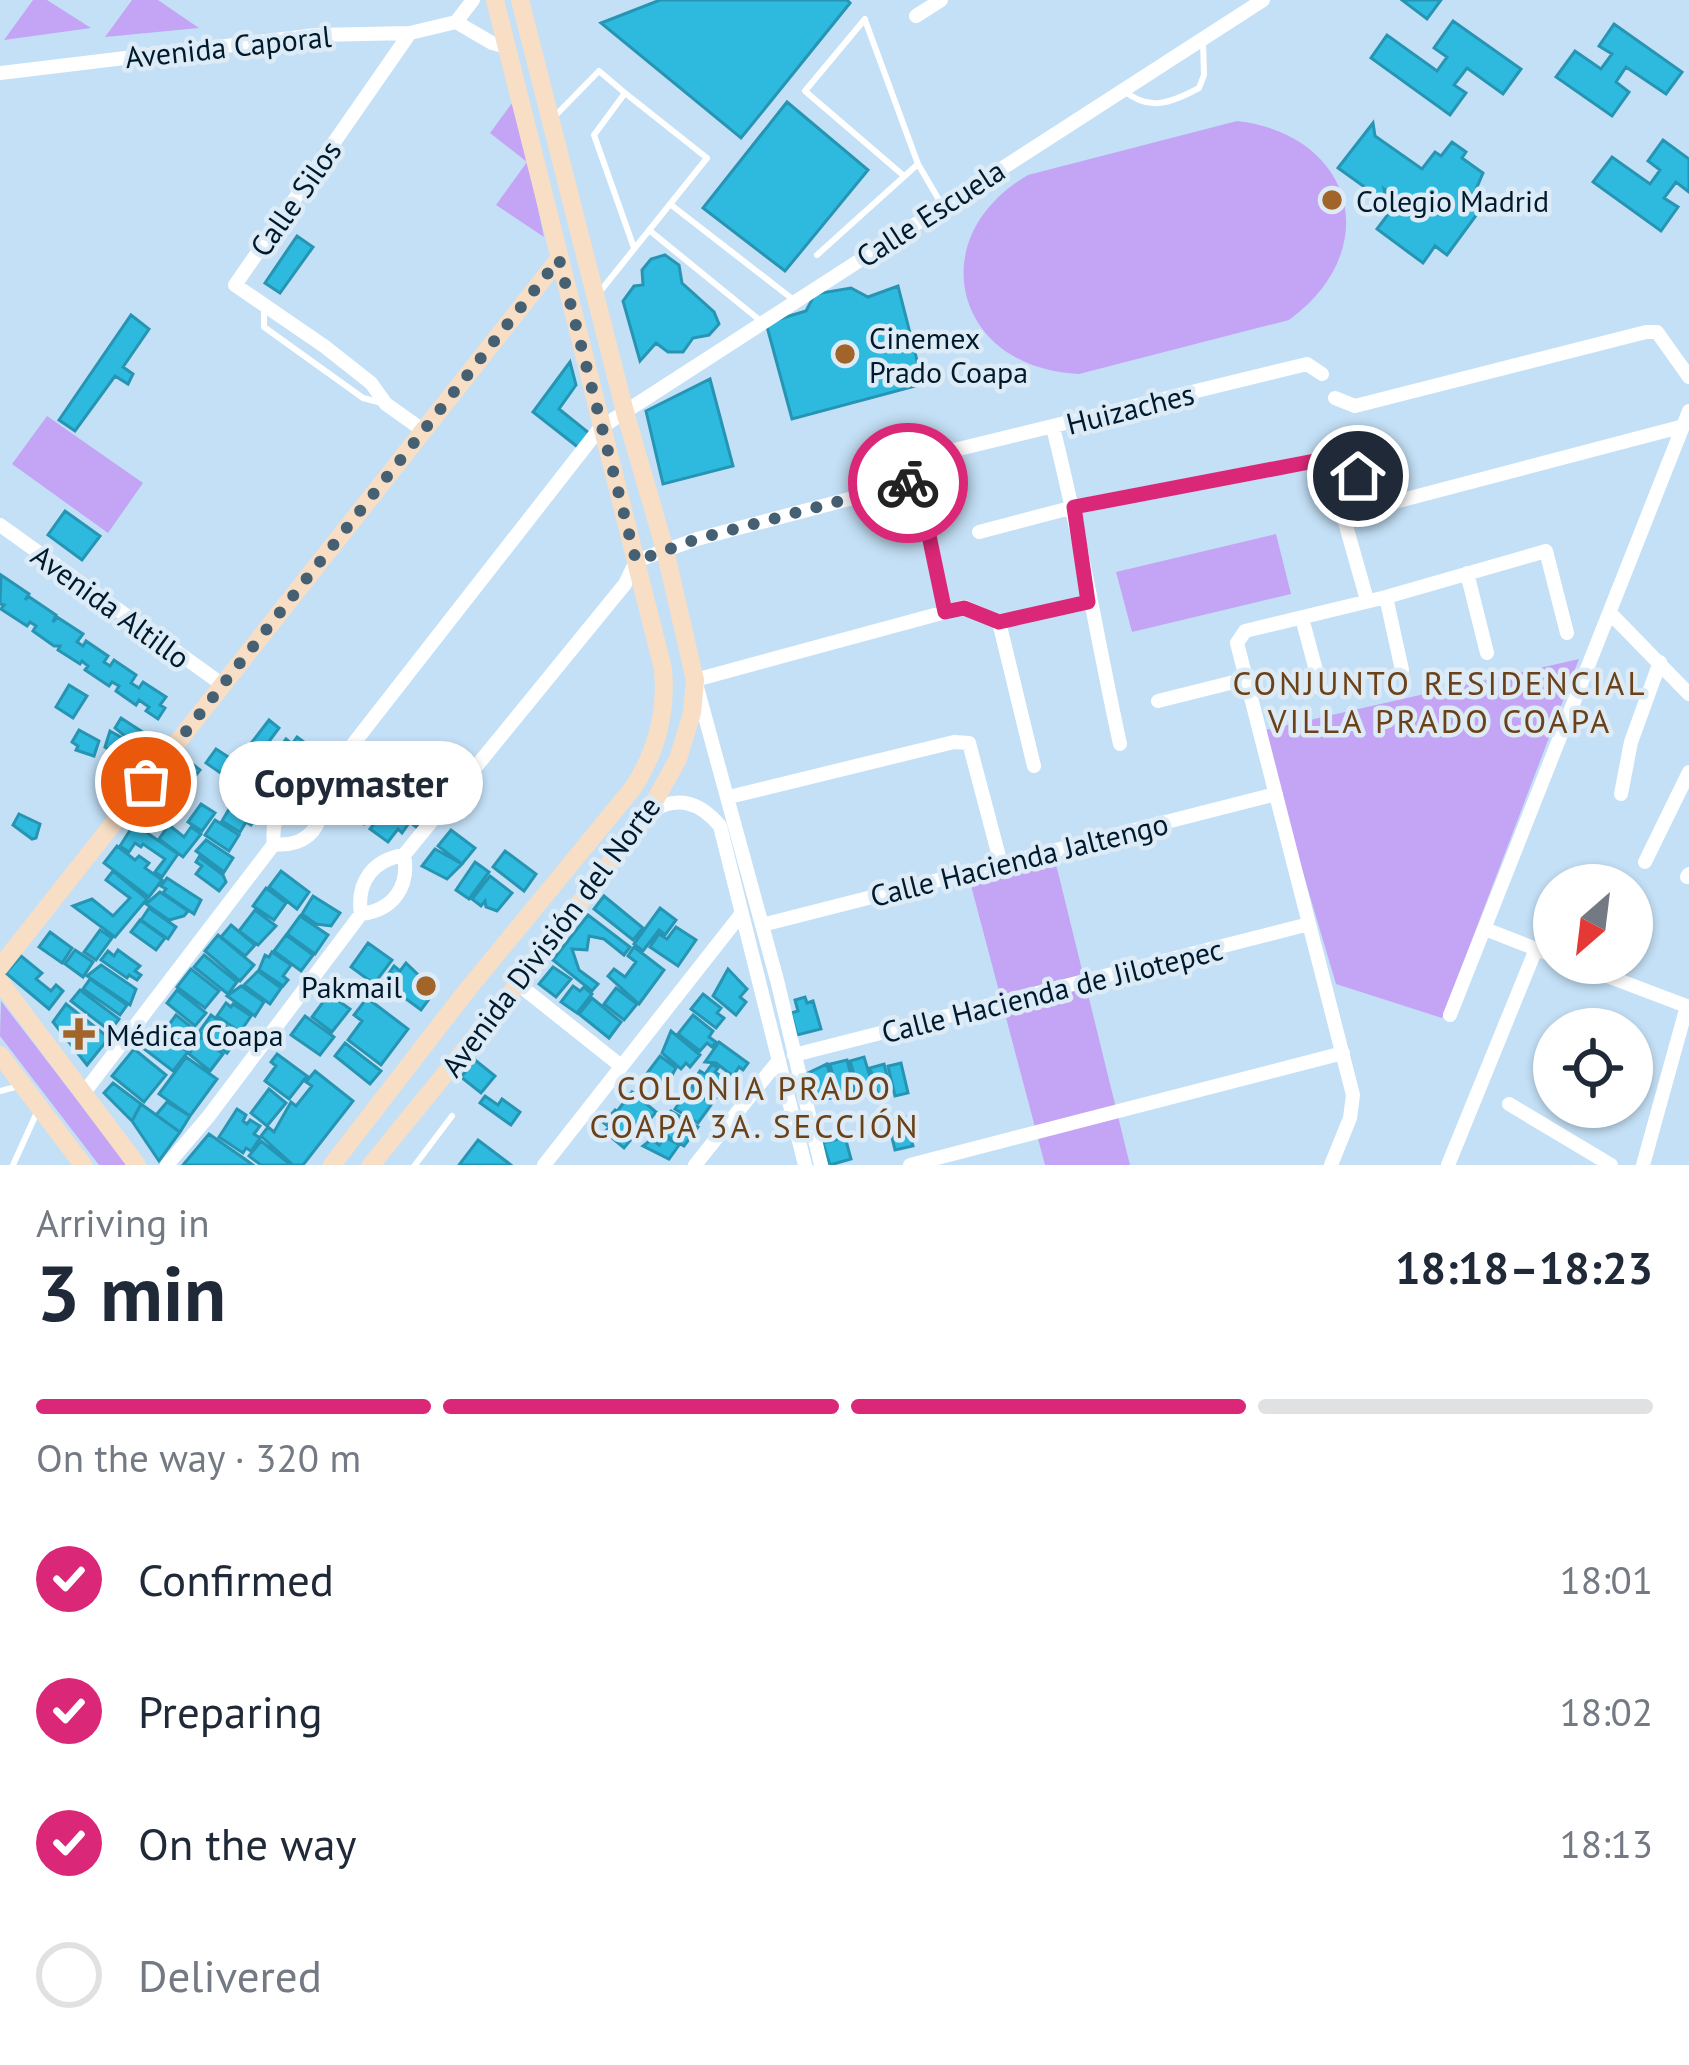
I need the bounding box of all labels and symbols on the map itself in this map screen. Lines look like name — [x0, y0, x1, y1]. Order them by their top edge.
street label: Avenida Caporal — [123, 16, 333, 76]
street label: Calle Silos — [241, 132, 349, 264]
street label: Calle Escuela — [848, 150, 1012, 276]
place label: Colegio Madrid — [1356, 181, 1549, 220]
marker: Colegio Madrid — [1319, 187, 1345, 213]
place label: Cinemex Prado Coapa — [869, 318, 1028, 391]
marker: Cinemex Prado Coapa — [832, 341, 858, 367]
street label: Huizaches — [1062, 373, 1198, 443]
courier — [848, 423, 968, 543]
pin — [1307, 425, 1409, 527]
street label: Avenida Altillo — [24, 535, 198, 677]
district label: CONJUNTO RESIDENCIAL VILLA PRADO COAPA — [1233, 661, 1647, 742]
pin — [95, 731, 197, 833]
callout: Copymaster — [218, 740, 482, 824]
street label: Avenida División del Norte — [432, 788, 668, 1084]
street label: Calle Hacienda Jaltengo — [866, 803, 1172, 915]
north arrow — [1533, 864, 1653, 984]
street label: Calle Hacienda de Jilotepec — [877, 929, 1227, 1051]
place label: Pakmail — [301, 967, 402, 1006]
marker: Pakmail — [413, 973, 439, 999]
place label: Médica Coapa — [106, 1015, 284, 1054]
marker: Médica Coapa — [63, 1018, 95, 1050]
district label: COLONIA PRADO COAPA 3A. SECCIÓN — [589, 1066, 921, 1147]

